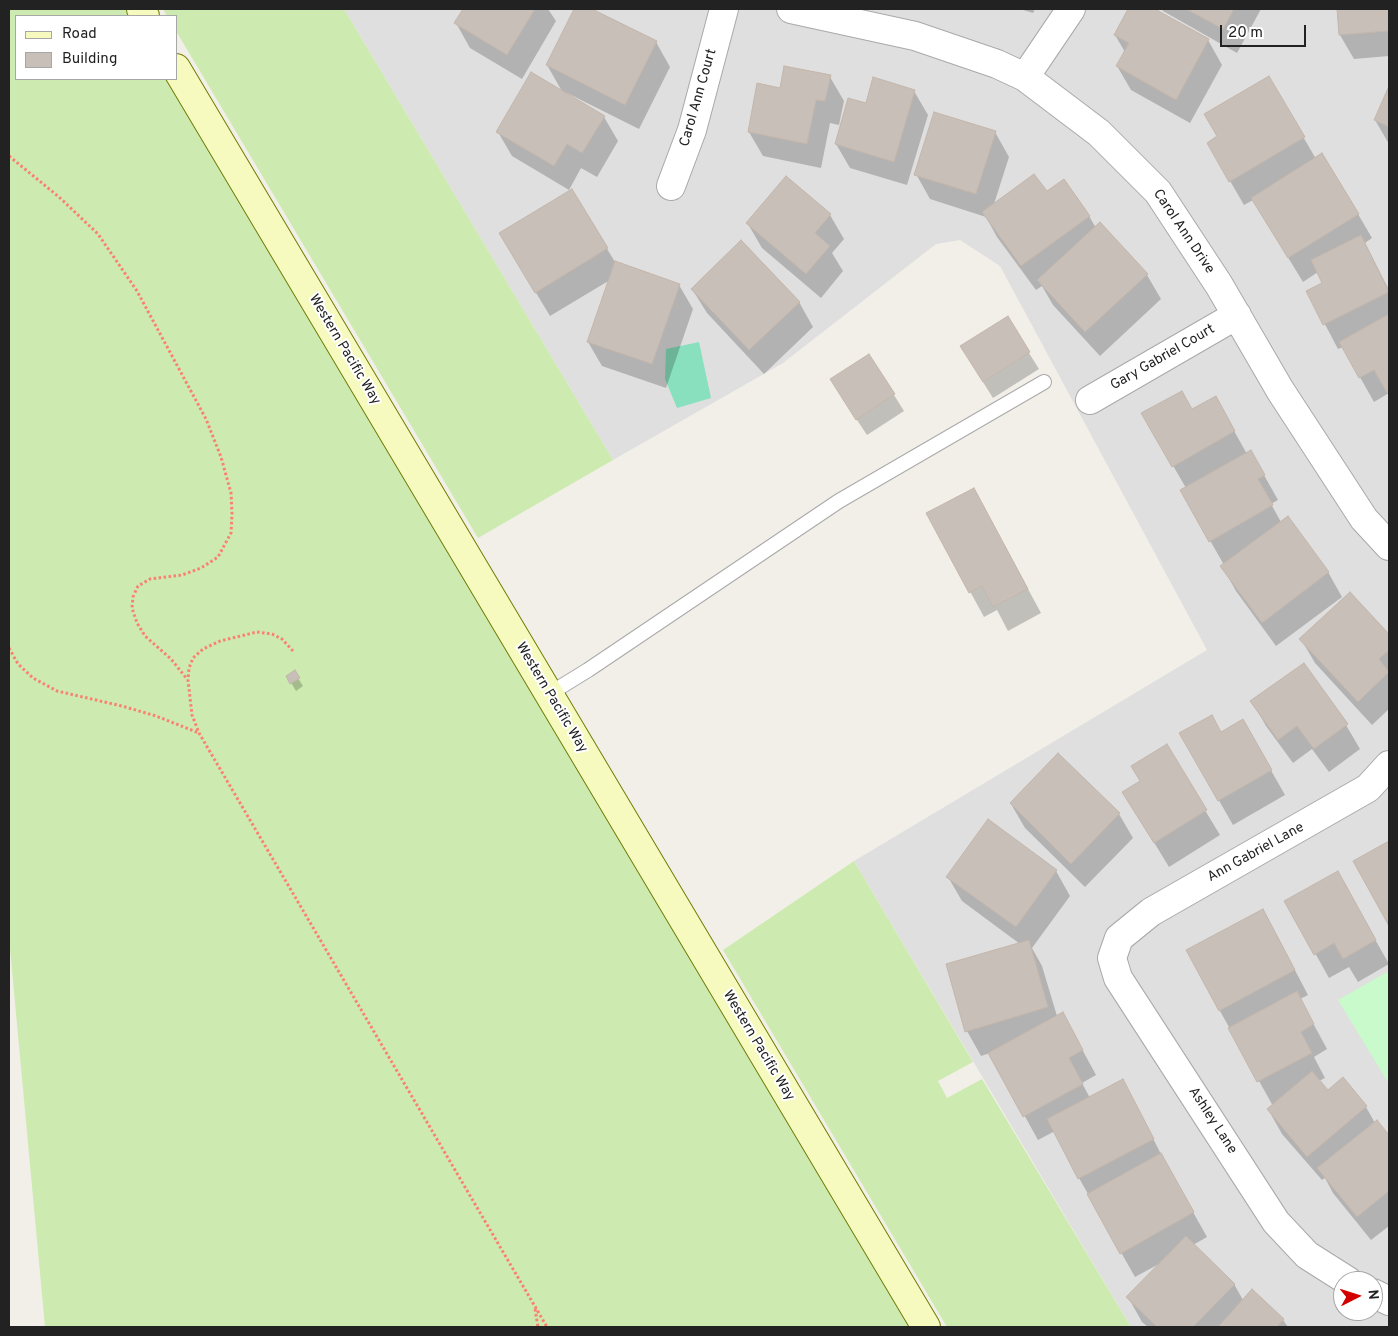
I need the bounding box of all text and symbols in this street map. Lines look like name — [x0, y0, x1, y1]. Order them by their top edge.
legend — [15, 15, 178, 80]
scale bar — [1223, 15, 1309, 47]
text: 20 m — [1228, 24, 1263, 43]
text: Road — [62, 25, 97, 44]
street label: Carol Ann Court — [677, 47, 721, 149]
text: Building — [62, 50, 117, 69]
street label: Carol Ann Drive — [1149, 187, 1217, 277]
street label: Western Pacific Way — [304, 292, 384, 408]
street label: Gary Gabriel Court — [1108, 321, 1218, 395]
street label: Western Pacific Way — [511, 640, 591, 756]
street label: Ann Gabriel Lane — [1205, 819, 1307, 887]
street label: Western Pacific Way — [718, 988, 798, 1104]
street label: Ashley Lane — [1184, 1084, 1240, 1158]
north arrow — [1333, 1271, 1383, 1321]
text: N — [1364, 1289, 1381, 1300]

